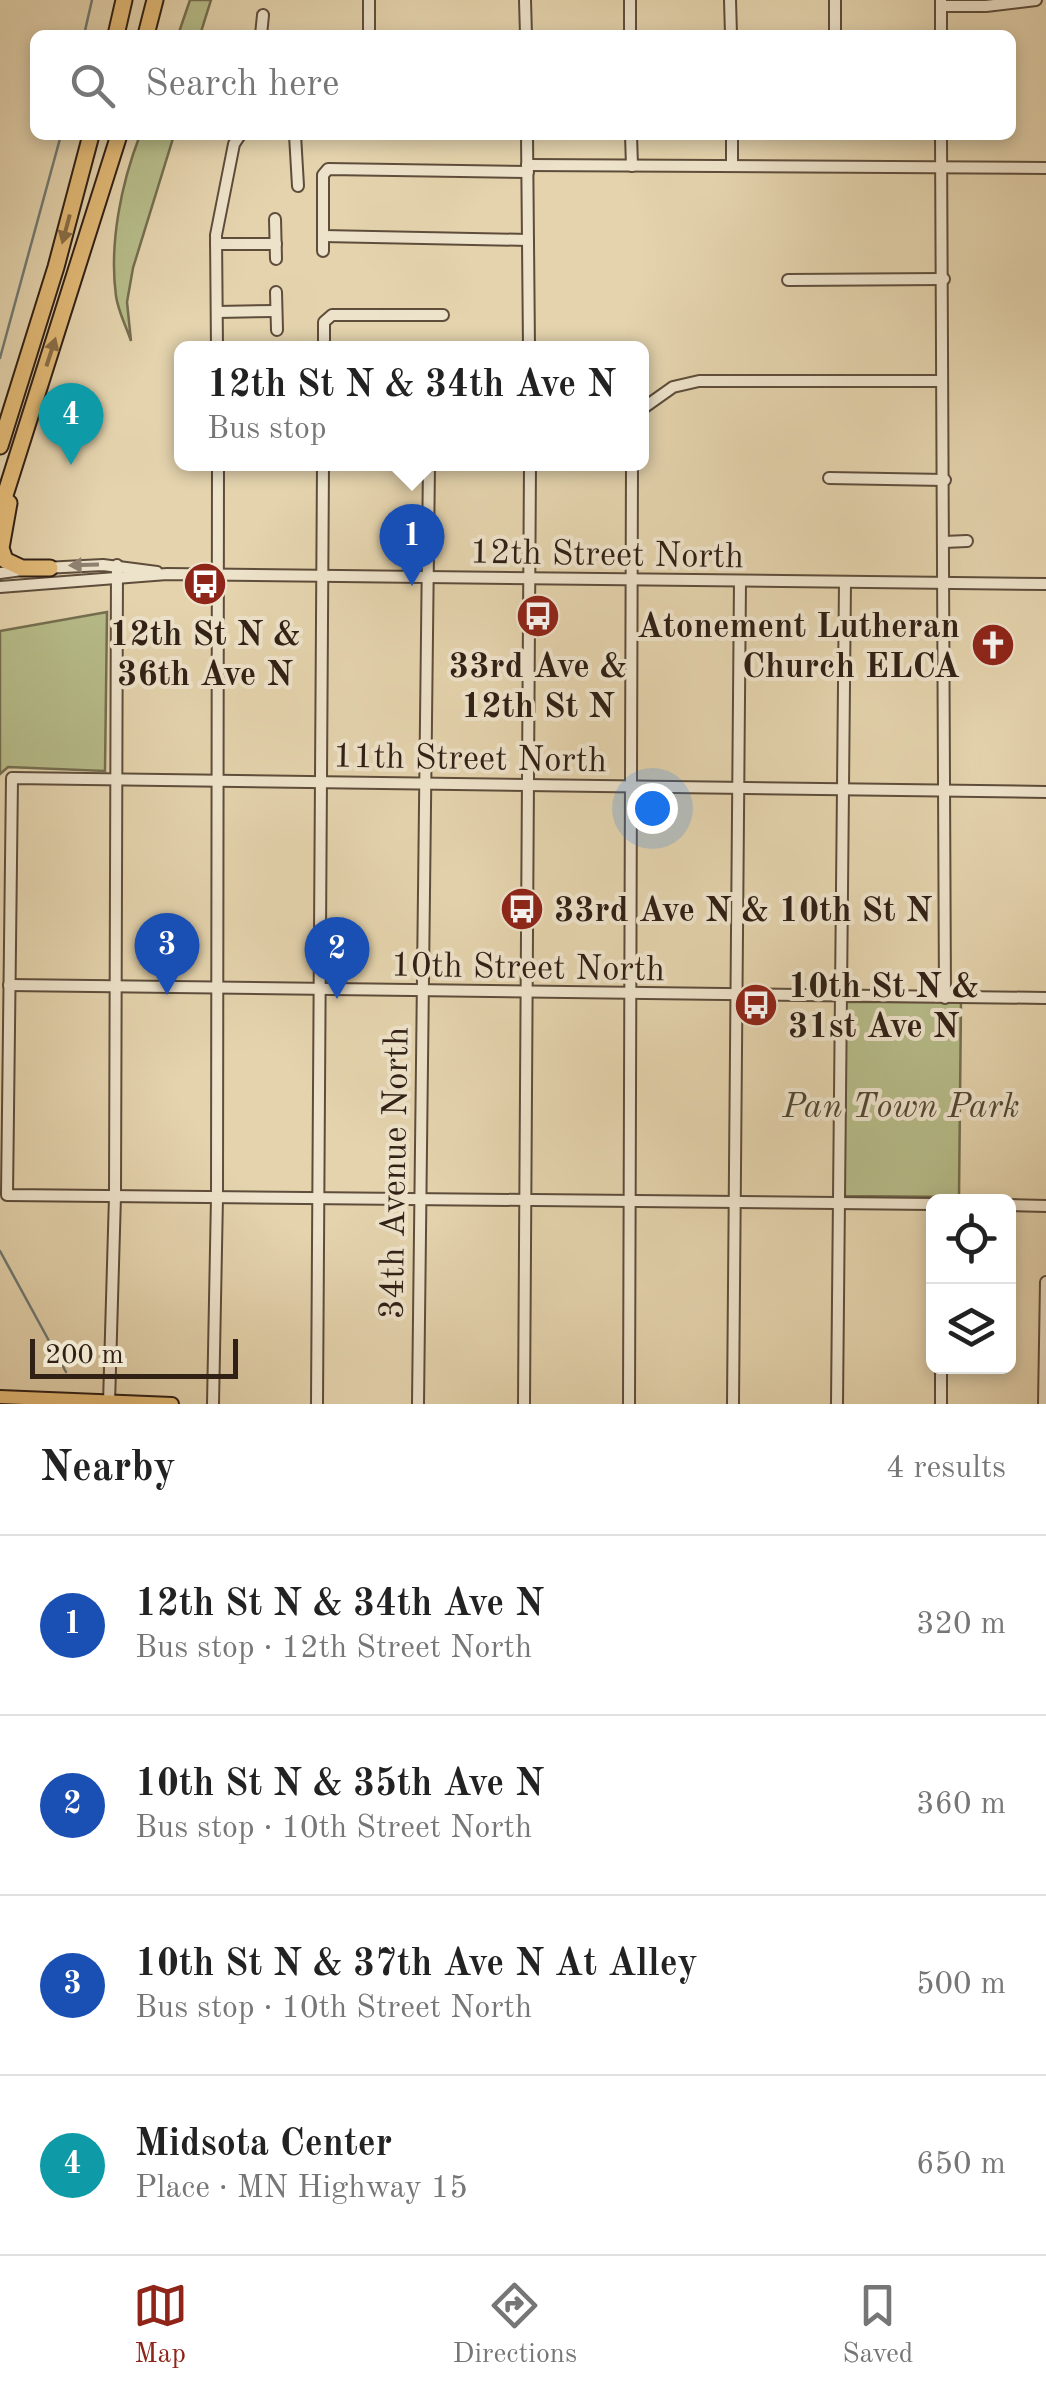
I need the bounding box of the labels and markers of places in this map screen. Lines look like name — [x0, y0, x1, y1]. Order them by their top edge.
pin: 4 — [38, 382, 104, 465]
pin: 1 — [380, 504, 444, 586]
bus stop icon: 12th St N & 36th Ave N — [182, 561, 228, 607]
bus stop icon: 33rd Ave & 12th St N — [515, 593, 561, 639]
place label: Atonement Lutheran Church ELCA — [637, 610, 960, 685]
place label: 12th St N & 36th Ave N — [109, 618, 301, 693]
church icon: Atonement Lutheran Church ELCA — [970, 622, 1016, 668]
place label: 33rd Ave & 12th St N — [449, 650, 627, 725]
bus stop icon: 33rd Ave N & 10th St N — [499, 886, 545, 932]
place label: 33rd Ave N & 10th St N — [554, 894, 933, 929]
pin: 3 — [134, 912, 200, 995]
pin: 2 — [304, 916, 370, 999]
place label: 10th St N & 31st Ave N — [788, 970, 979, 1045]
bus stop icon: 10th St N & 31st Ave N — [733, 982, 779, 1028]

